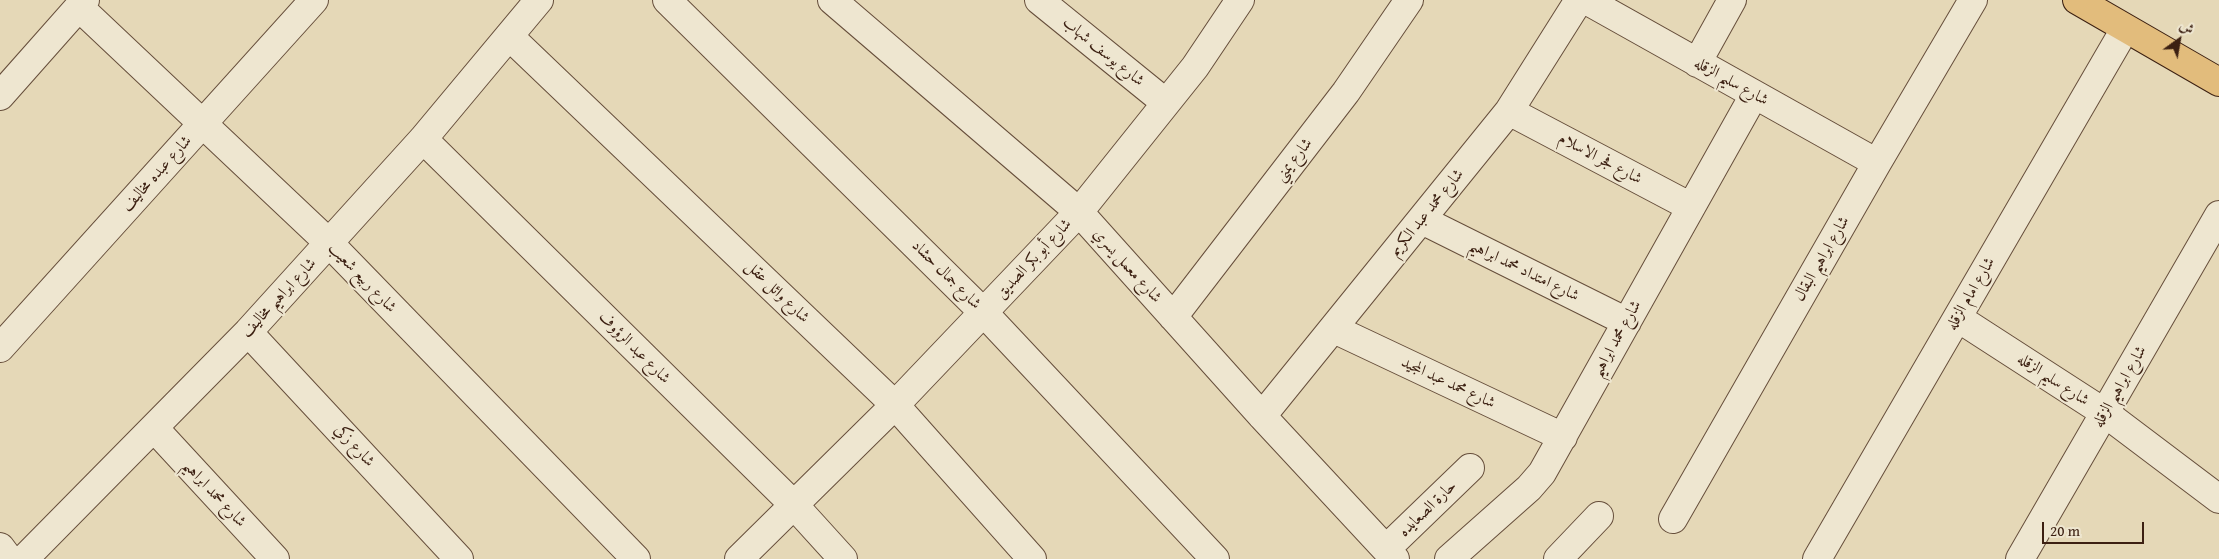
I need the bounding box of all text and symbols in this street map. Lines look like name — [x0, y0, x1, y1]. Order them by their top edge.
street label: شارع يوسف شهاب — [1058, 13, 1148, 91]
north arrow — [2154, 15, 2204, 65]
text: ش — [2176, 15, 2198, 39]
street label: شارع سليم الزقله — [1691, 54, 1771, 110]
street label: شارع فجر الاسلام — [1555, 129, 1645, 189]
street label: شارع عبده مخاليف — [118, 132, 196, 216]
street label: شارع يمني — [1271, 134, 1317, 186]
street label: شارع محمد عبد الكريم — [1386, 165, 1468, 261]
street label: شارع ابراهيم البقال — [1790, 213, 1854, 305]
street label: شارع أبو بكر الصديق — [992, 215, 1076, 303]
street label: شارع معمل يسري — [1088, 225, 1166, 307]
street label: شارع جمال حشاد — [907, 236, 985, 314]
street label: شارع امتداد محمد ابراهيم — [1466, 236, 1582, 306]
street label: شارع ربيع شعيب — [324, 239, 400, 317]
street label: شارع ابراهيم مخاليف — [237, 254, 321, 342]
street label: شارع امام الزقله — [1942, 254, 2000, 334]
street label: شارع وائل عقل — [741, 257, 813, 327]
street label: شارع محمد ابراهيم — [1588, 297, 1646, 381]
street label: شارع عبد الرؤوف — [594, 308, 674, 388]
street label: شارع ابراهيم الزقله — [2089, 343, 2151, 431]
street label: شارع سليم الزقله — [2013, 350, 2093, 410]
street label: شارع محمد عبد المجيد — [1398, 353, 1498, 413]
street label: شارع زكي — [330, 421, 378, 471]
street label: شارع محمد ابراهيم — [178, 456, 250, 532]
street label: حارة الصعايده — [1395, 477, 1461, 541]
scale bar — [2044, 512, 2146, 544]
text: 20 m — [2050, 520, 2080, 541]

